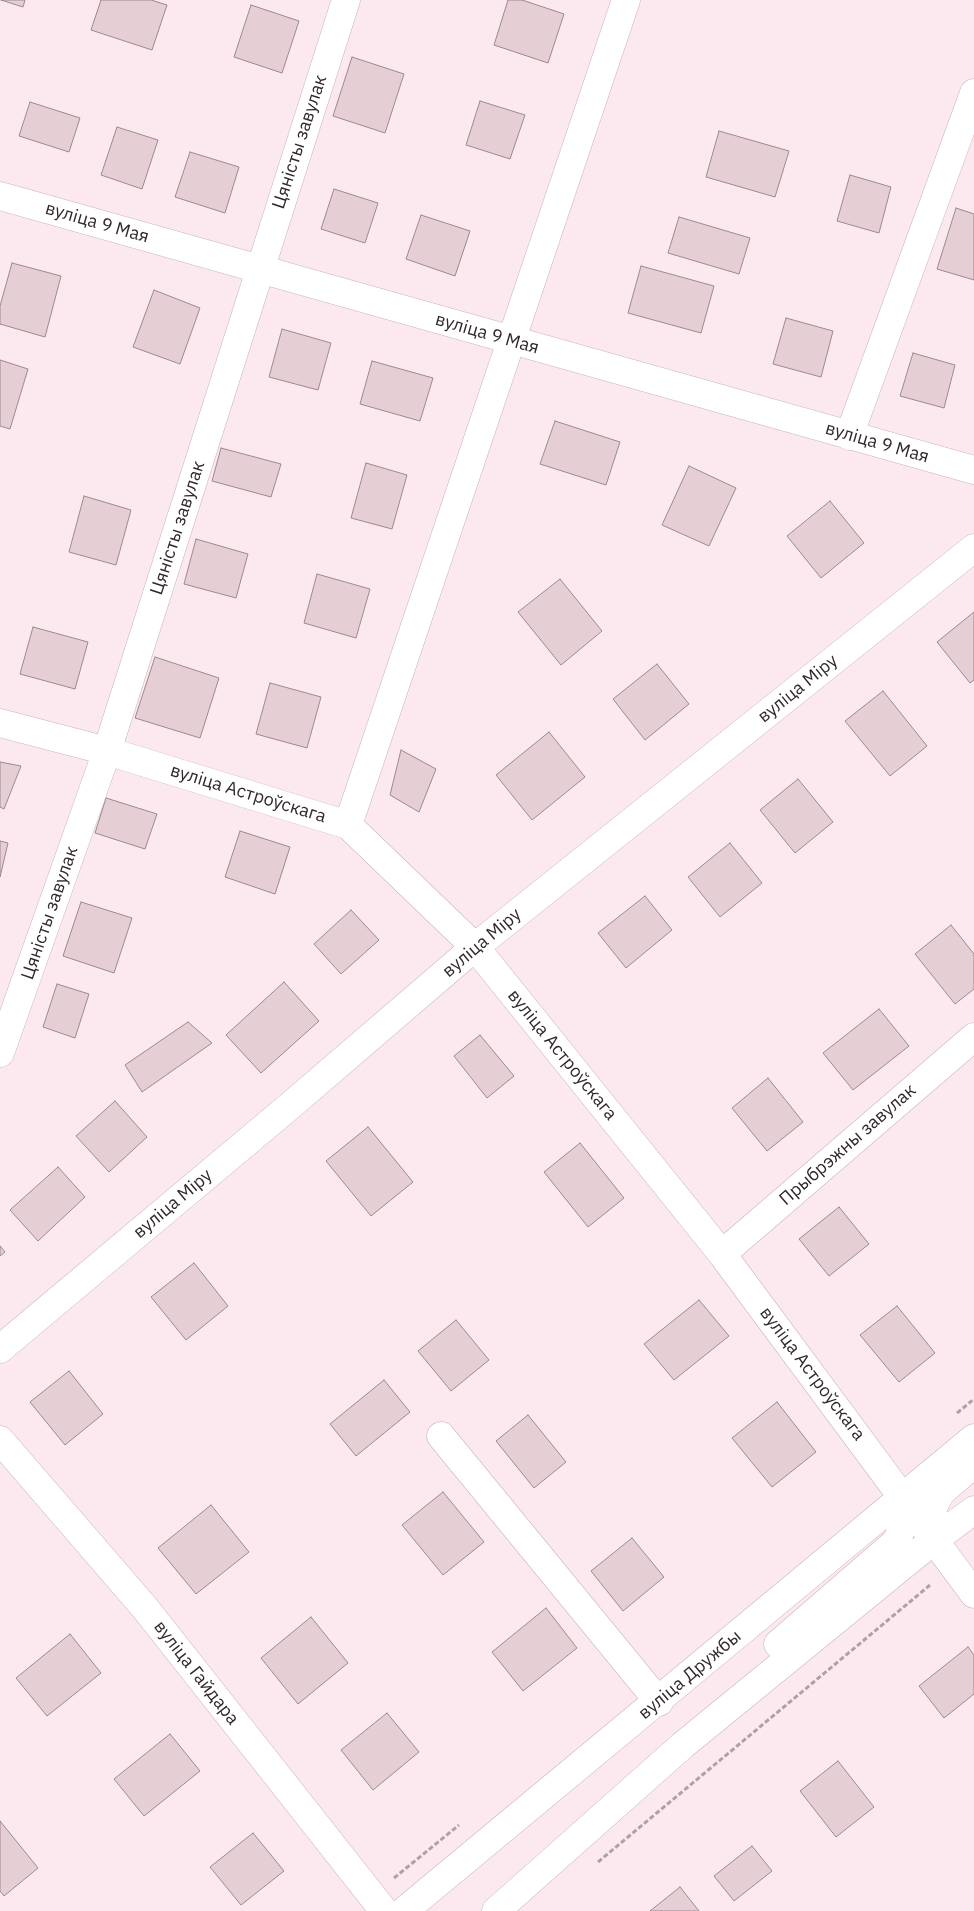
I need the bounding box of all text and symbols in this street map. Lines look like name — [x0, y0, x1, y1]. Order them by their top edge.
street label: Цяністы завулак — [268, 72, 332, 212]
street label: вуліца 9 Мая — [43, 198, 151, 248]
street label: вуліца 9 Мая — [433, 309, 541, 359]
street label: вуліца 9 Мая — [823, 418, 931, 468]
street label: Цяністы завулак — [146, 458, 210, 598]
street label: вуліца Міру — [754, 650, 842, 728]
street label: вуліца Астроўскага — [167, 760, 329, 828]
street label: Цяністы завулак — [17, 843, 83, 983]
street label: вуліца Міру — [438, 904, 526, 982]
street label: вуліца Астроўскага — [503, 985, 621, 1125]
street label: Прыбрэжны завулак — [775, 1080, 921, 1210]
street label: вуліца Міру — [129, 1165, 217, 1243]
street label: вуліца Астроўскага — [755, 1303, 869, 1445]
street label: вуліца Гайдара — [149, 1617, 243, 1729]
street label: вуліца Дружбы — [634, 1626, 746, 1724]

